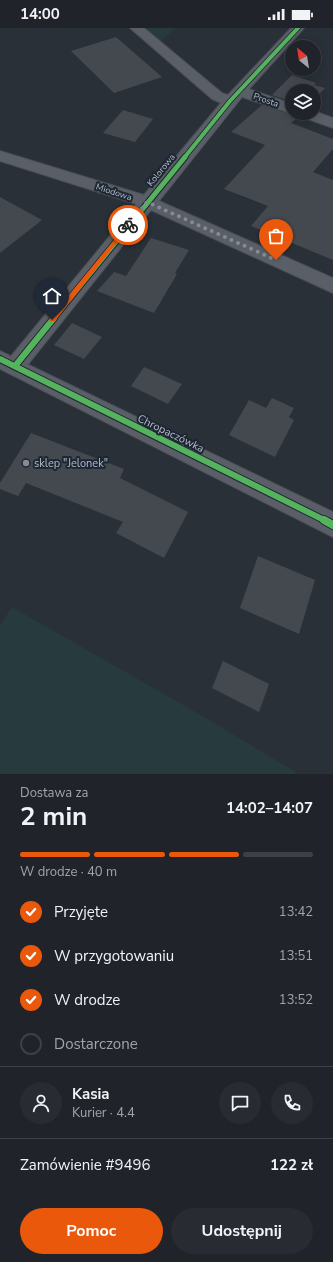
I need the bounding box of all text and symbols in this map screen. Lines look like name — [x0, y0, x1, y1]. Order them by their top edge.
text: 14:00 — [20, 4, 60, 24]
north arrow — [285, 40, 321, 76]
map controls — [285, 40, 321, 120]
button: layers — [285, 84, 321, 120]
street label: Prosta — [252, 90, 280, 110]
street label: Kolorowa — [144, 151, 178, 189]
street label: Miodowa — [94, 181, 134, 204]
courier — [108, 205, 148, 245]
icon: bike — [117, 214, 139, 236]
pin — [259, 219, 293, 260]
icon: bag — [265, 225, 287, 247]
pin — [35, 279, 69, 320]
icon: home — [41, 285, 63, 307]
street label: Chropaczówka — [135, 411, 207, 456]
place label: sklep "Jelonek" — [34, 456, 108, 471]
marker: sklep "Jelonek" — [21, 458, 31, 468]
text: Dostawa za — [20, 784, 88, 802]
text: 14:02–14:07 — [226, 798, 313, 818]
text: 2 min — [20, 799, 87, 834]
text: W drodze · 40 m — [20, 863, 117, 881]
icon: check — [20, 901, 42, 923]
text: Przyjęte — [54, 902, 108, 922]
text: 13:42 — [279, 903, 313, 921]
icon: check — [20, 945, 42, 967]
text: W przygotowaniu — [54, 946, 174, 966]
text: 13:51 — [279, 947, 313, 965]
icon: check — [20, 989, 42, 1011]
text: W drodze — [54, 990, 120, 1010]
text: 13:52 — [279, 991, 313, 1009]
text: Dostarczone — [54, 1034, 138, 1054]
button: person — [20, 1082, 62, 1124]
button: chat — [219, 1082, 261, 1124]
button: phone — [271, 1082, 313, 1124]
text: Kasia — [72, 1084, 110, 1104]
text: Kurier · 4.4 — [72, 1104, 135, 1122]
text: Zamówienie #9496 — [20, 1155, 151, 1175]
text: 122 zł — [270, 1155, 313, 1175]
button: Pomoc — [20, 1208, 163, 1254]
button: Udostępnij — [171, 1208, 313, 1254]

